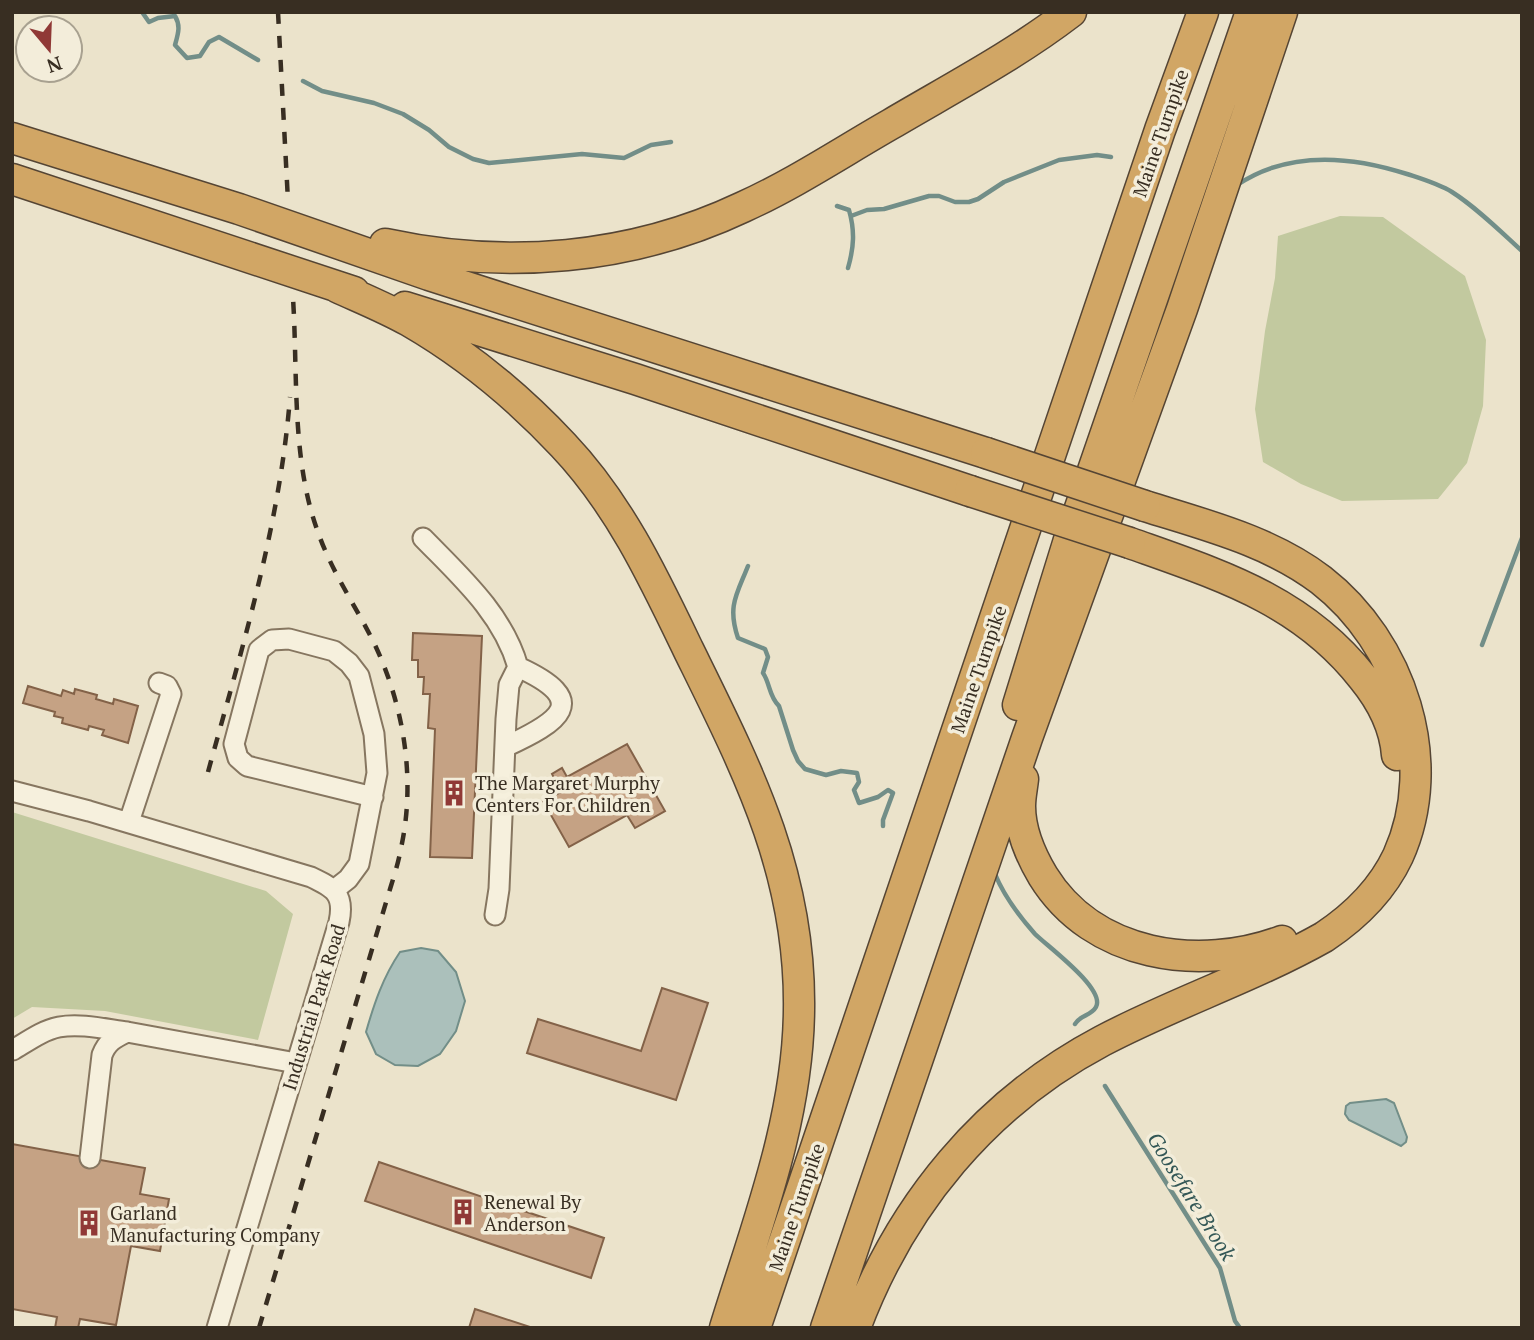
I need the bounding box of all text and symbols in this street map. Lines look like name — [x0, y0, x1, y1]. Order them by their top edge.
north arrow — [14, 14, 84, 84]
text: N — [43, 51, 66, 80]
street label: Maine Turnpike — [1126, 66, 1194, 200]
street label: Maine Turnpike — [944, 602, 1012, 736]
place label: The Margaret Murphy Centers For Children — [475, 770, 660, 817]
building icon: The Margaret Murphy Centers For Children — [439, 778, 469, 808]
street label: Industrial Park Road — [276, 920, 350, 1093]
water label: Goosefare Brook — [1141, 1126, 1243, 1266]
street label: Maine Turnpike — [762, 1140, 830, 1274]
place label: Renewal By Anderson — [484, 1189, 582, 1236]
building icon: Renewal By Anderson — [448, 1197, 478, 1227]
place label: Garland Manufacturing Company — [110, 1200, 320, 1247]
building icon: Garland Manufacturing Company — [74, 1208, 104, 1238]

